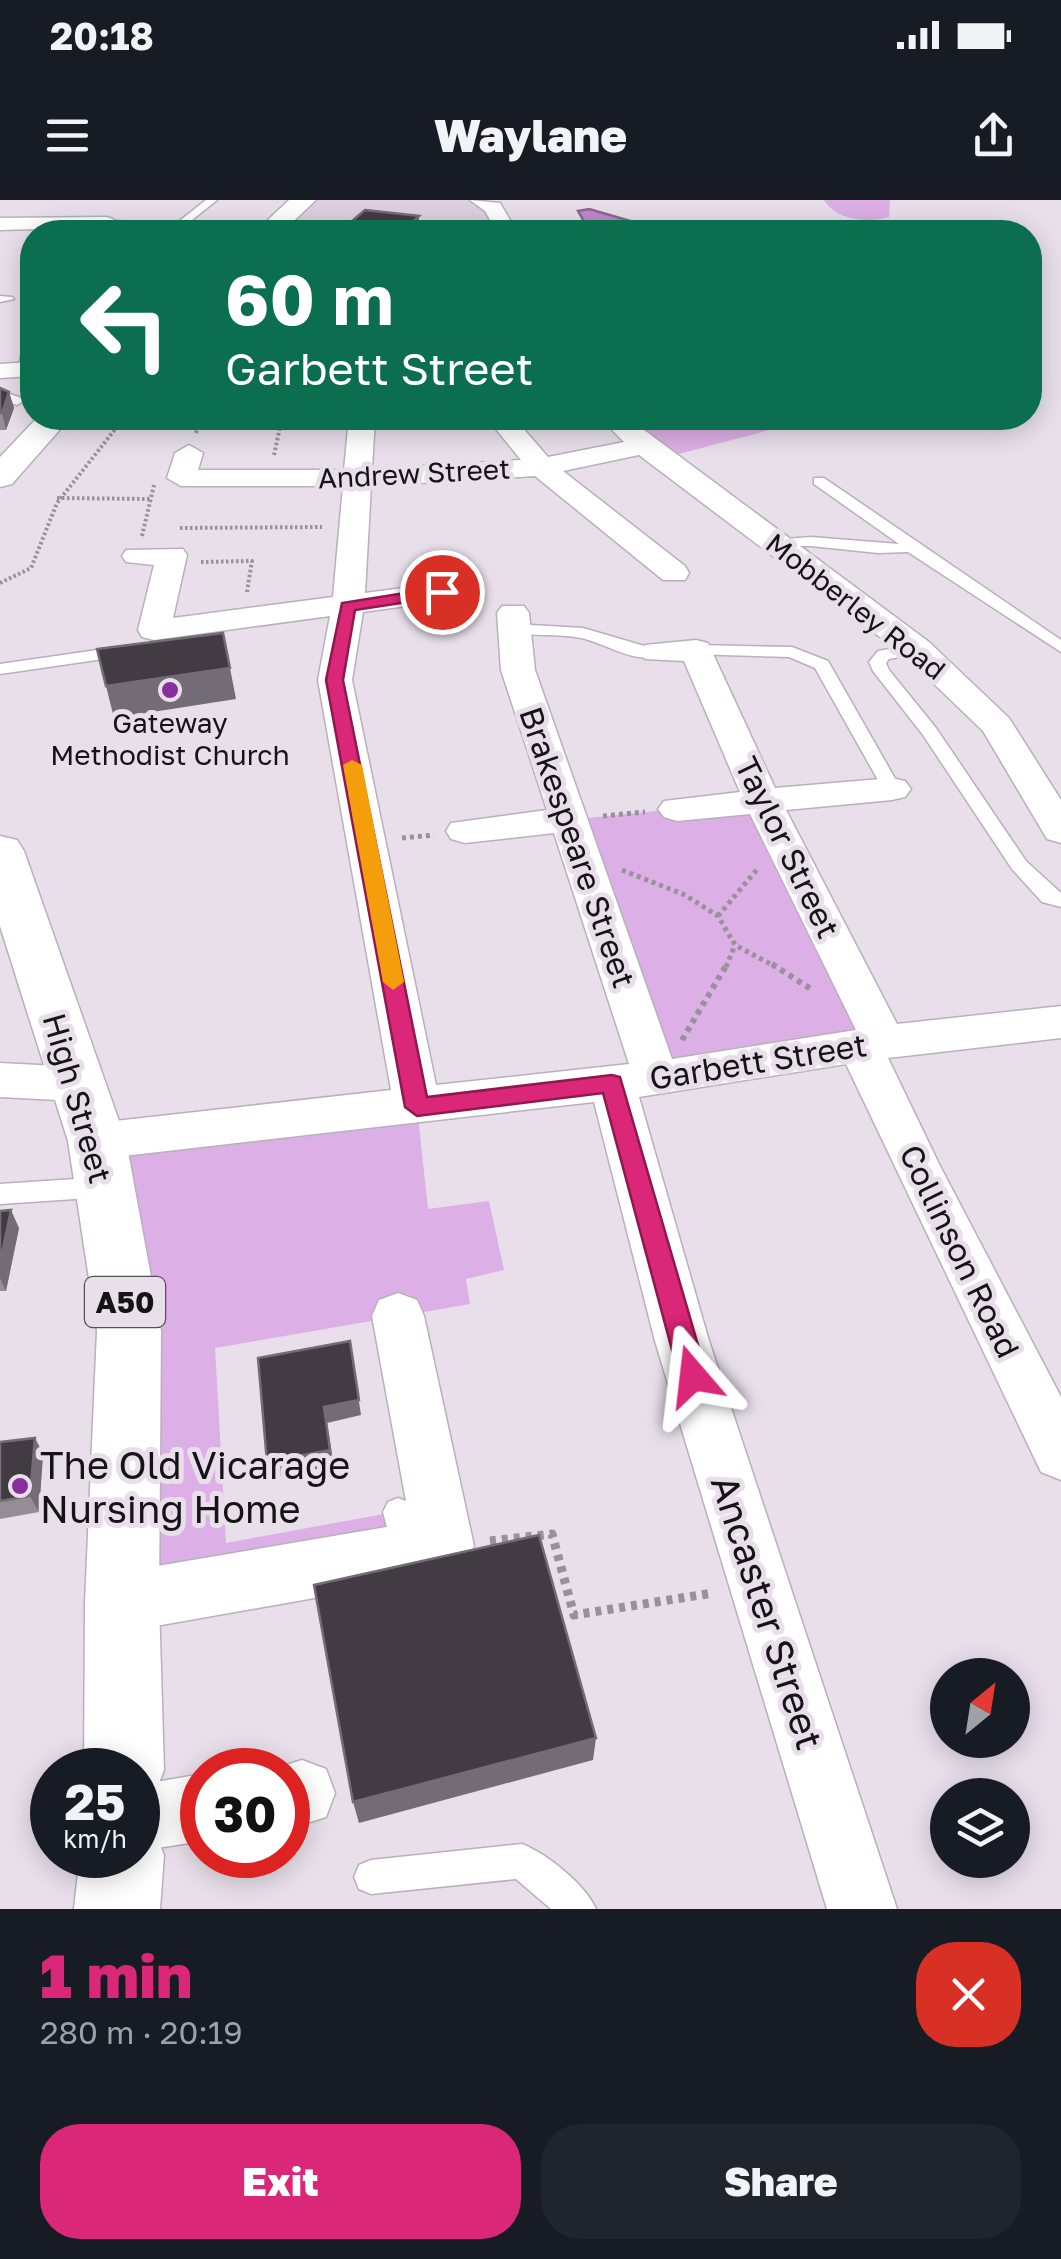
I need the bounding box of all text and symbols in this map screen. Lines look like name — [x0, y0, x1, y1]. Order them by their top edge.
text: 20:18 — [50, 13, 154, 58]
icon: menu — [40, 108, 95, 163]
text: Waylane — [434, 108, 627, 162]
icon: share — [966, 108, 1021, 163]
text: 60 m — [225, 256, 394, 340]
icon: left — [60, 260, 190, 390]
text: Garbett Street — [225, 341, 533, 395]
street label: Andrew Street — [317, 451, 511, 495]
street label: Mobberley Road — [760, 526, 952, 686]
pin — [400, 550, 485, 635]
icon: arrive — [415, 565, 470, 620]
marker: Gateway Methodist Church — [159, 679, 181, 701]
street label: Brakespeare Street — [512, 702, 644, 992]
place label: Gateway Methodist Church — [50, 706, 290, 771]
street label: Taylor Street — [728, 750, 848, 944]
street label: High Street — [36, 1009, 120, 1187]
street label: Garbett Street — [647, 1025, 869, 1097]
street label: Collinson Road — [892, 1138, 1028, 1364]
road number: A50 — [85, 1277, 165, 1327]
position arrow — [641, 1324, 745, 1428]
place label: The Old Vicarage Nursing Home — [40, 1442, 350, 1531]
street label: Ancaster Street — [703, 1469, 833, 1755]
marker: The Old Vicarage Nursing Home — [9, 1475, 31, 1497]
north arrow — [930, 1658, 1030, 1758]
map controls — [930, 1658, 1030, 1878]
speed limit sign: 30 — [180, 1748, 310, 1878]
text: 25 — [64, 1771, 125, 1831]
button: layers — [930, 1778, 1030, 1878]
text: km/h — [63, 1823, 127, 1854]
text: 1 min — [40, 1939, 192, 2011]
button: close — [916, 1942, 1021, 2047]
text: 280 m · 20:19 — [40, 2013, 243, 2051]
button: Exit — [40, 2124, 521, 2239]
button: Share — [541, 2124, 1021, 2239]

